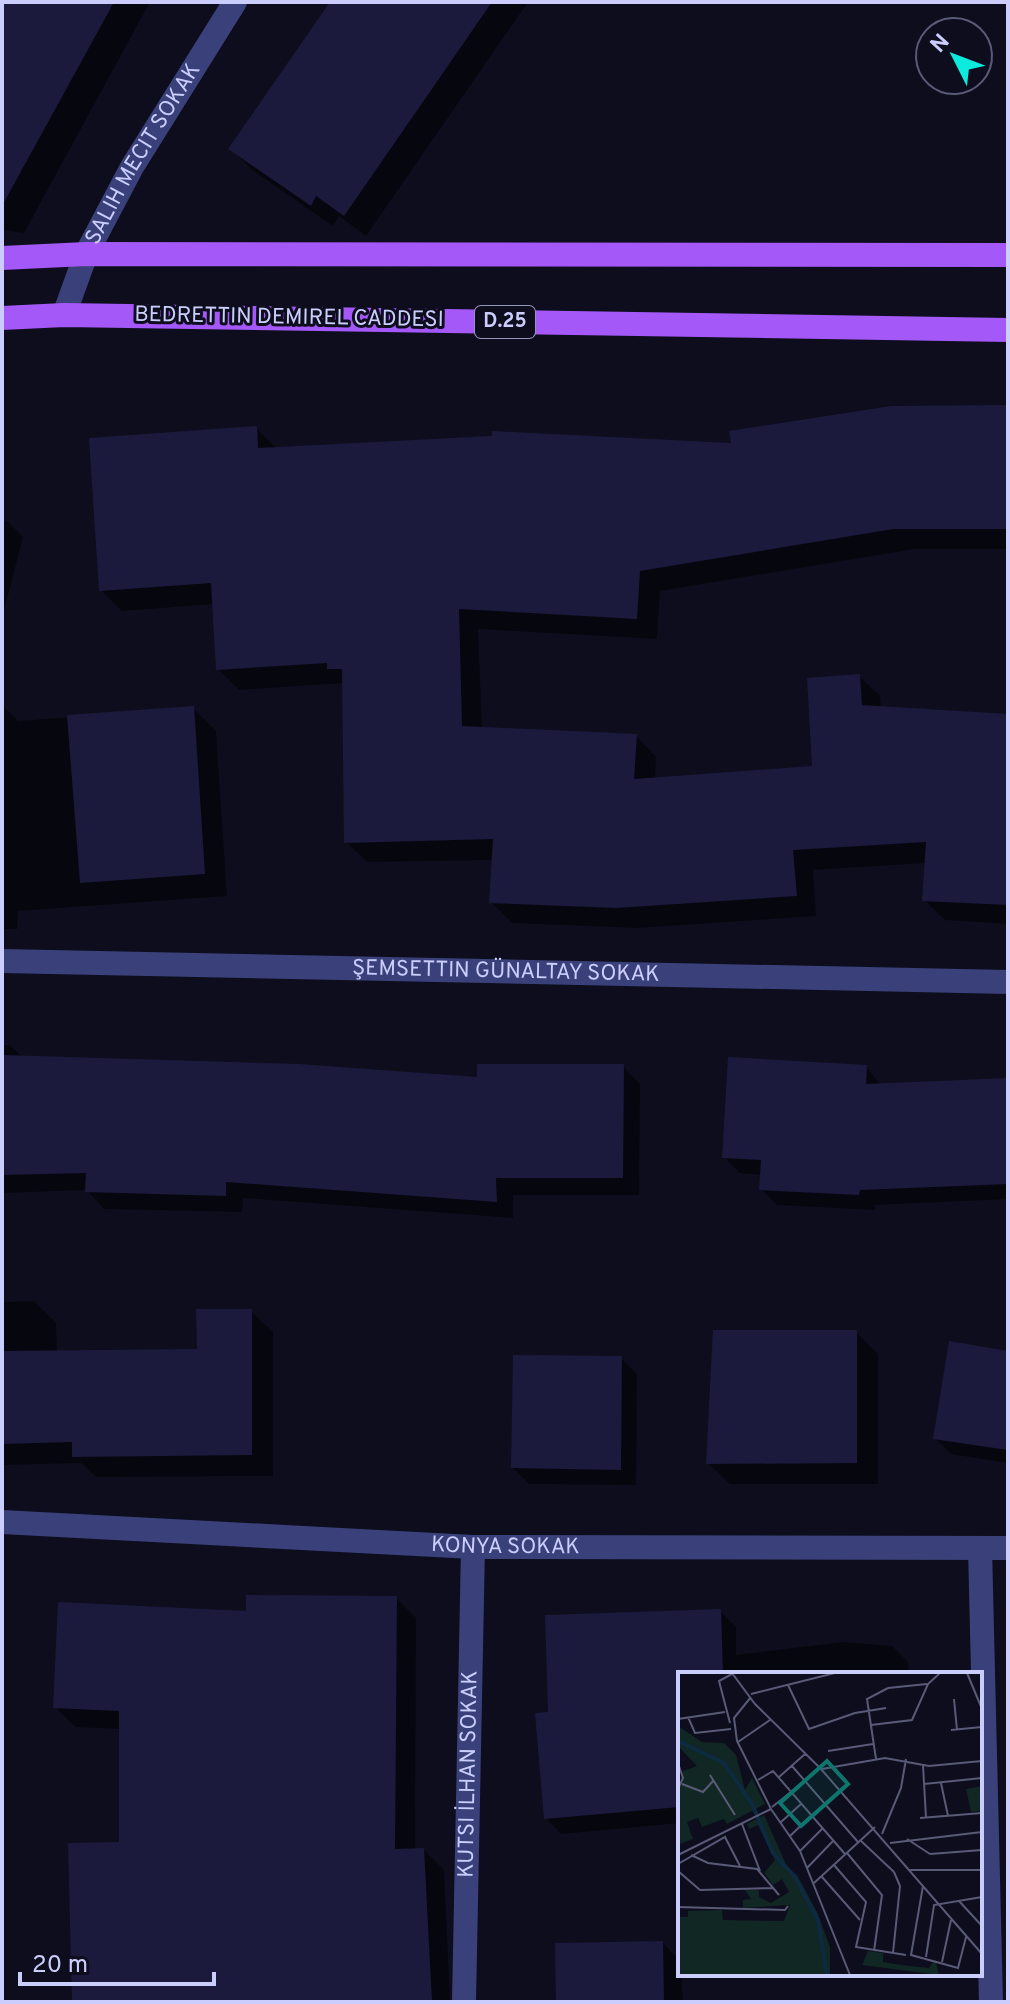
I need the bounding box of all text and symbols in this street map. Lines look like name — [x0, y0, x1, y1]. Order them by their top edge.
north arrow — [914, 16, 994, 96]
text: N — [926, 29, 956, 59]
street label: SALIH MECIT SOKAK — [80, 58, 207, 250]
street label: BEDRETTIN DEMIREL CADDESI — [134, 302, 444, 334]
road number: D.25 — [475, 306, 535, 338]
street label: ŞEMSETTIN GÜNALTAY SOKAK — [352, 955, 660, 988]
street label: KONYA SOKAK — [430, 1531, 580, 1561]
street label: KUTSI İLHAN SOKAK — [452, 1670, 484, 1878]
inset map — [678, 1672, 982, 1976]
scale bar — [20, 1936, 214, 1986]
text: 20 m — [32, 1951, 88, 1981]

